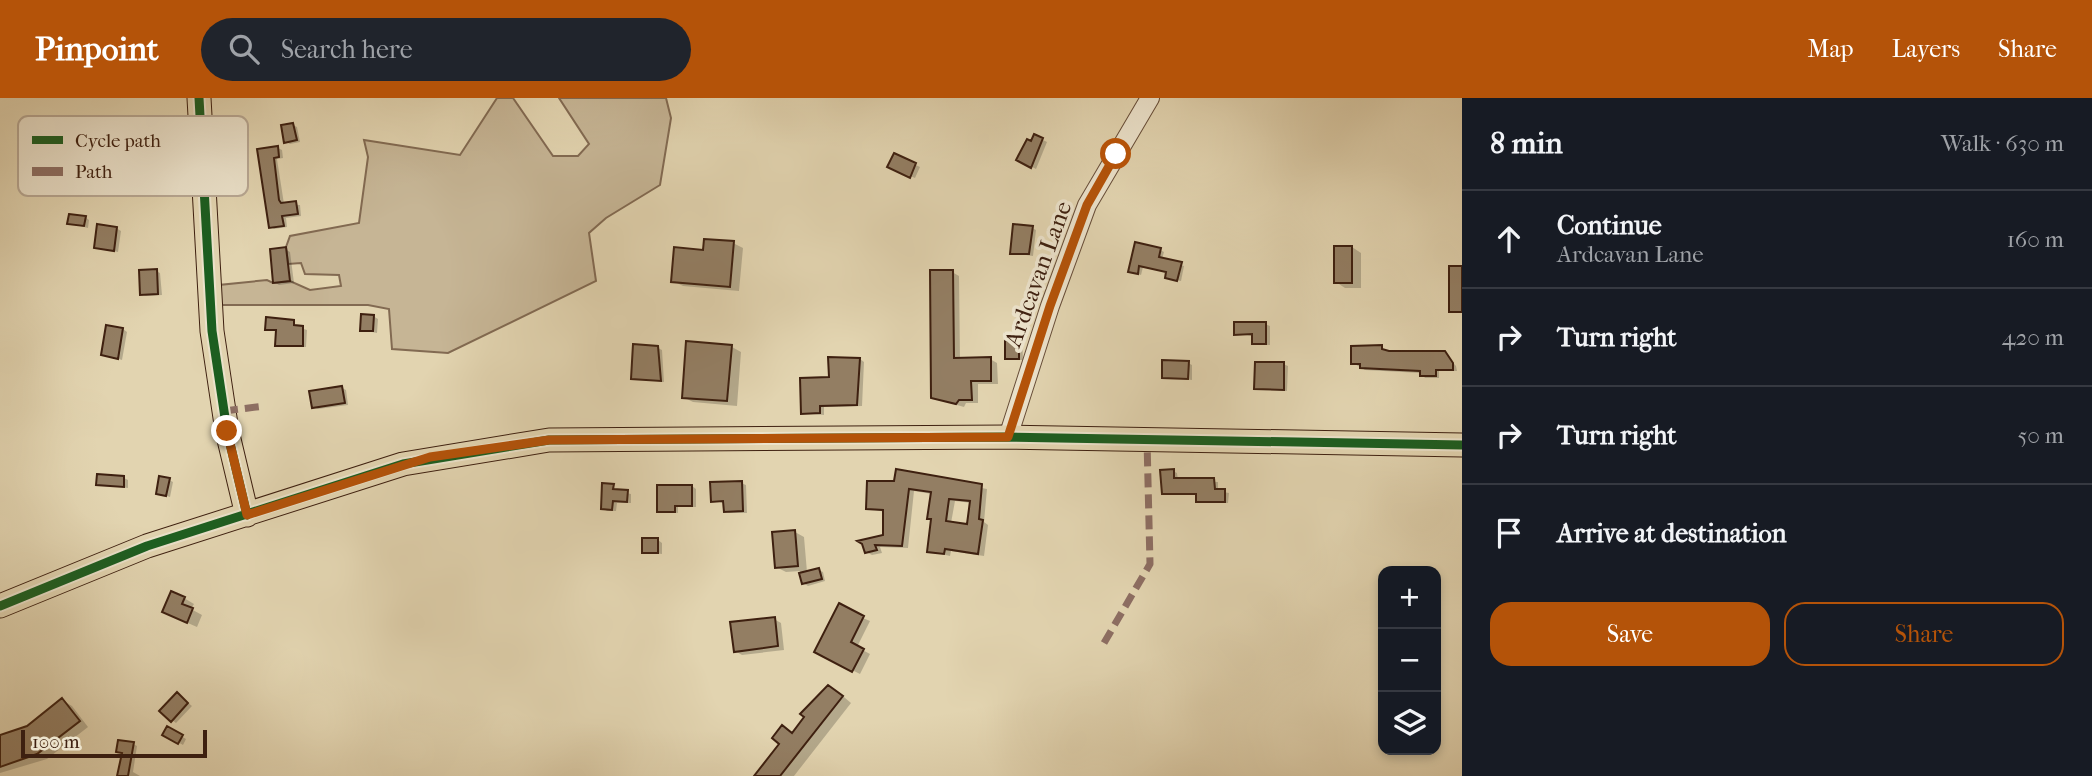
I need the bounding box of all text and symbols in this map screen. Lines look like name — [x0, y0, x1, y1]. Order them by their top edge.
search box — [201, 18, 691, 81]
text: Pinpoint — [35, 30, 159, 69]
icon: search — [225, 30, 263, 68]
text: Search here — [281, 34, 413, 65]
text: Map — [1808, 35, 1854, 63]
text: Layers — [1892, 35, 1960, 63]
text: Share — [1998, 35, 2057, 63]
legend — [18, 116, 248, 196]
text: 8 min — [1490, 126, 1563, 161]
text: Cycle path — [75, 130, 161, 152]
text: Walk · 630 m — [1941, 130, 2064, 157]
route start — [1100, 138, 1131, 169]
text: Path — [75, 161, 113, 183]
street label: Ardcavan Lane — [998, 197, 1077, 352]
text: Continue — [1557, 210, 1662, 241]
icon: ahead — [1490, 220, 1528, 258]
text: 160 m — [2007, 226, 2064, 253]
text: Ardcavan Lane — [1557, 241, 1704, 268]
icon: right — [1490, 318, 1528, 356]
text: Turn right — [1557, 322, 1677, 353]
text: 420 m — [2002, 324, 2064, 351]
route end — [211, 415, 242, 446]
icon: right — [1490, 416, 1528, 454]
text: Turn right — [1557, 420, 1677, 451]
text: 50 m — [2017, 422, 2064, 449]
icon: arrive — [1490, 514, 1528, 552]
text: Arrive at destination — [1557, 518, 1787, 549]
map controls — [1378, 566, 1441, 755]
button: + — [1378, 566, 1441, 629]
button: Save — [1490, 602, 1770, 666]
button: Share — [1784, 602, 2064, 666]
button: − — [1378, 629, 1441, 692]
button: layers — [1378, 692, 1441, 755]
scale bar — [21, 727, 206, 759]
text: 100 m — [32, 731, 80, 753]

